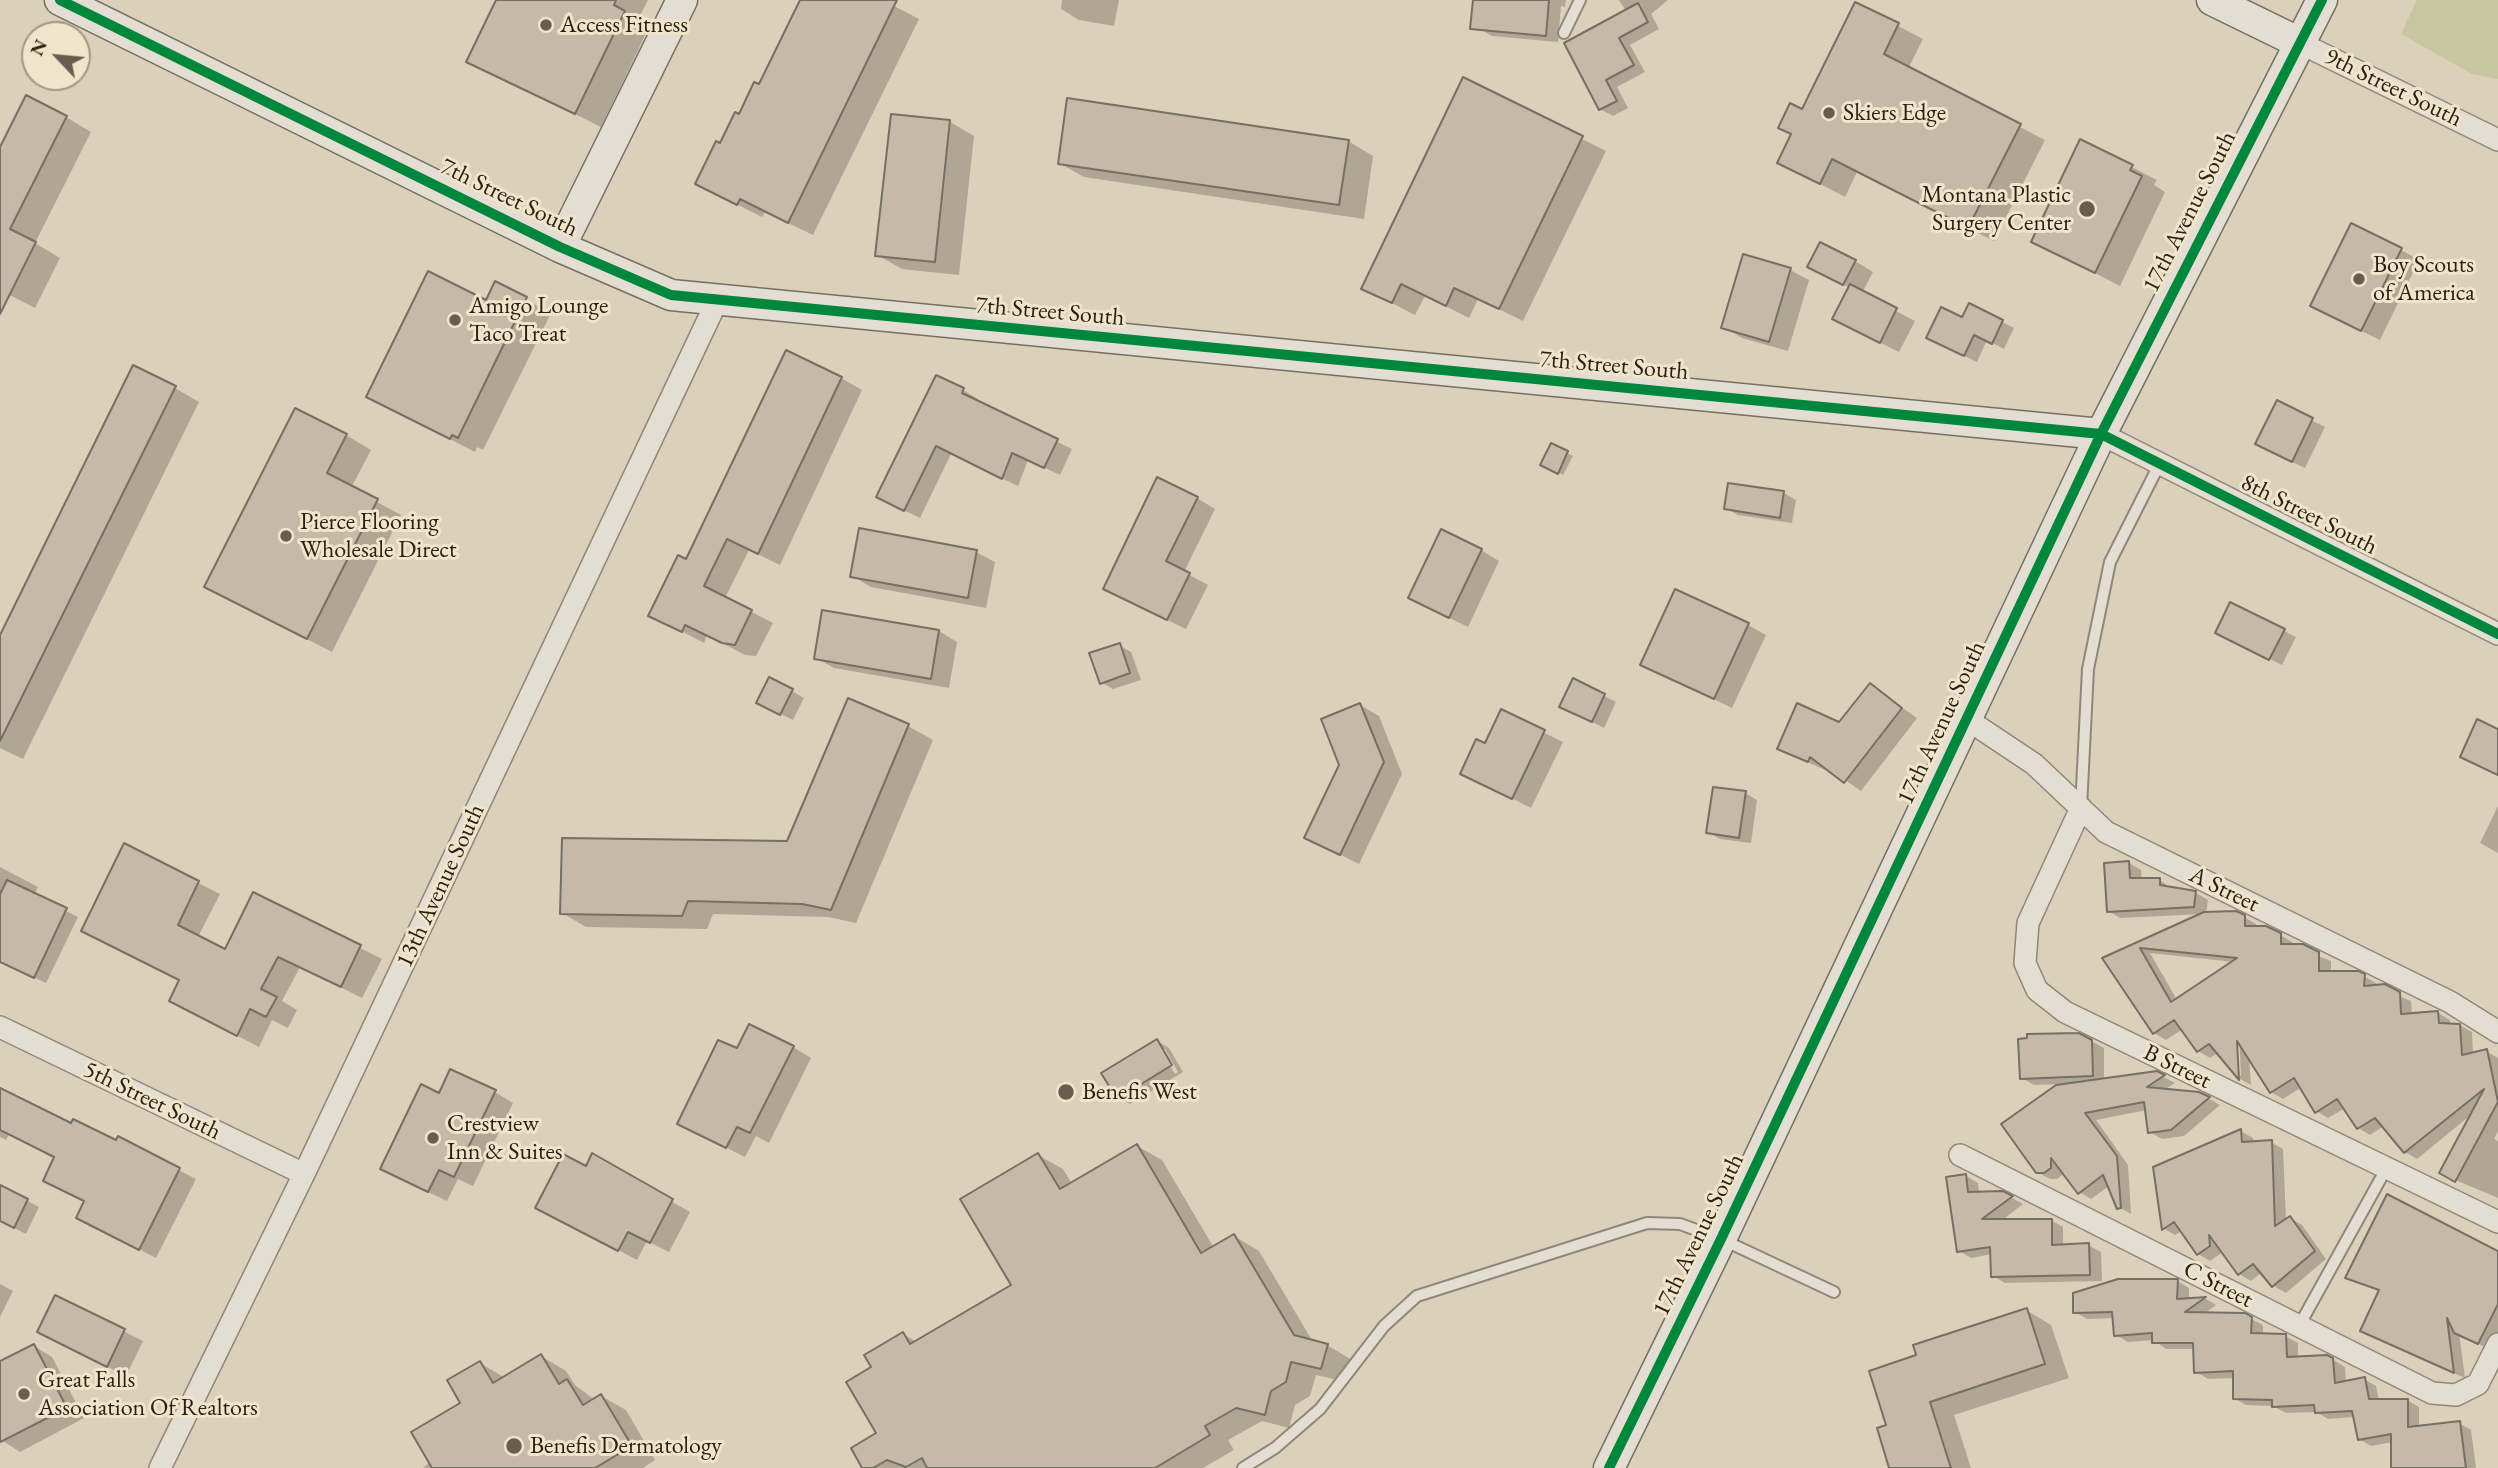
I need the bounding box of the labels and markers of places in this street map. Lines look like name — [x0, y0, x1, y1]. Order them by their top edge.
place label: Access Fitness — [560, 11, 688, 39]
marker: Access Fitness — [538, 17, 554, 33]
place label: Skiers Edge — [1843, 99, 1946, 127]
marker: Skiers Edge — [1821, 105, 1837, 121]
place label: Montana Plastic Surgery Center — [1922, 181, 2071, 237]
marker: Montana Plastic Surgery Center — [2077, 199, 2097, 219]
place label: Boy Scouts of America — [2373, 251, 2475, 307]
marker: Boy Scouts of America — [2351, 271, 2367, 287]
place label: Amigo Lounge Taco Treat — [469, 292, 608, 348]
marker: Amigo Lounge Taco Treat — [447, 312, 463, 328]
place label: Pierce Flooring Wholesale Direct — [300, 508, 457, 564]
marker: Pierce Flooring Wholesale Direct — [278, 528, 294, 544]
place label: Benefis West — [1082, 1078, 1197, 1106]
marker: Benefis West — [1056, 1082, 1076, 1102]
place label: Crestview Inn & Suites — [447, 1110, 563, 1166]
marker: Crestview Inn & Suites — [425, 1130, 441, 1146]
place label: Great Falls Association Of Realtors — [38, 1366, 258, 1422]
marker: Great Falls Association Of Realtors — [16, 1386, 32, 1402]
place label: Benefis Dermatology — [530, 1432, 722, 1460]
marker: Benefis Dermatology — [504, 1436, 524, 1456]

